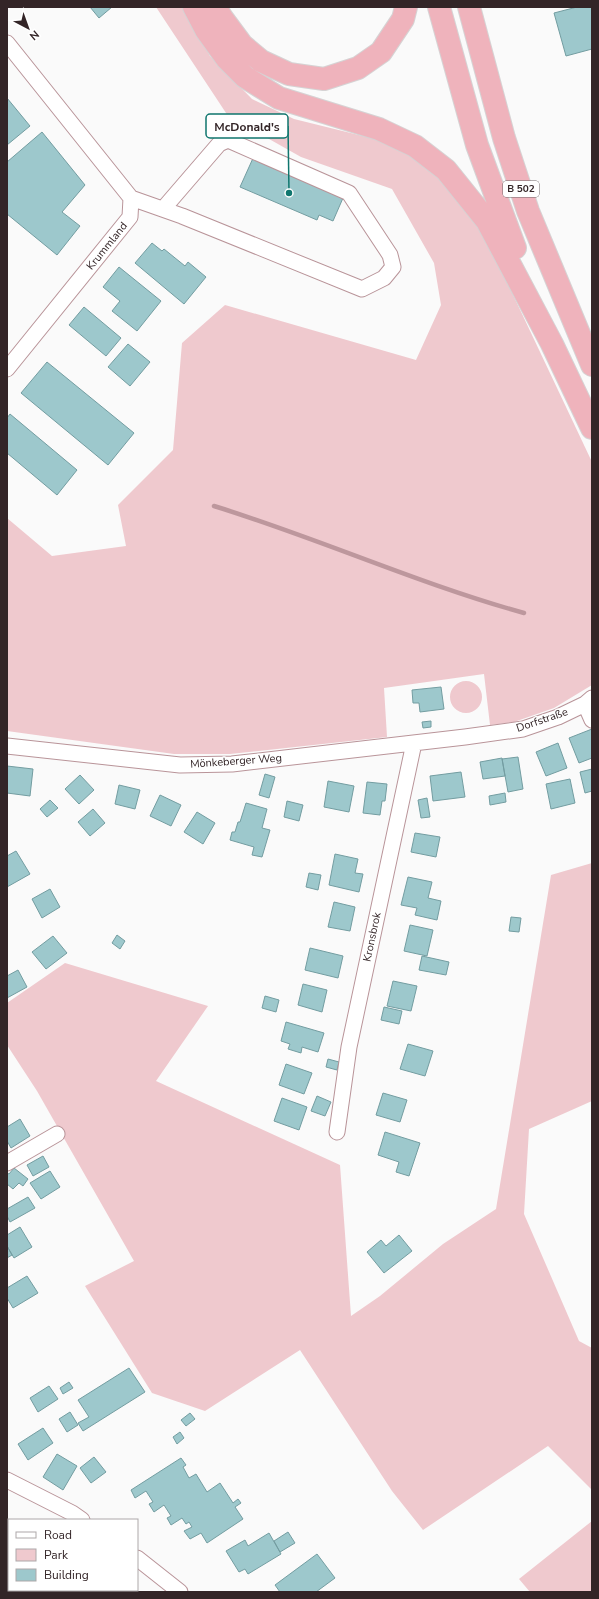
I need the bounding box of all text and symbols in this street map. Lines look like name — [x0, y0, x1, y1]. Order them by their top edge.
north arrow — [8, 8, 48, 48]
text: N — [26, 27, 42, 44]
callout: McDonald's — [206, 114, 288, 138]
text: McDonald's — [214, 119, 280, 135]
road number: B 502 — [503, 181, 539, 197]
street label: Krummland — [83, 219, 131, 273]
street label: Dorfstraße — [514, 704, 570, 736]
street label: Mönkeberger Weg — [190, 750, 282, 772]
street label: Kronsbrok — [359, 910, 385, 963]
legend — [8, 1519, 138, 1591]
text: Road — [44, 1527, 72, 1543]
text: Park — [44, 1547, 69, 1563]
text: Building — [44, 1567, 89, 1583]

